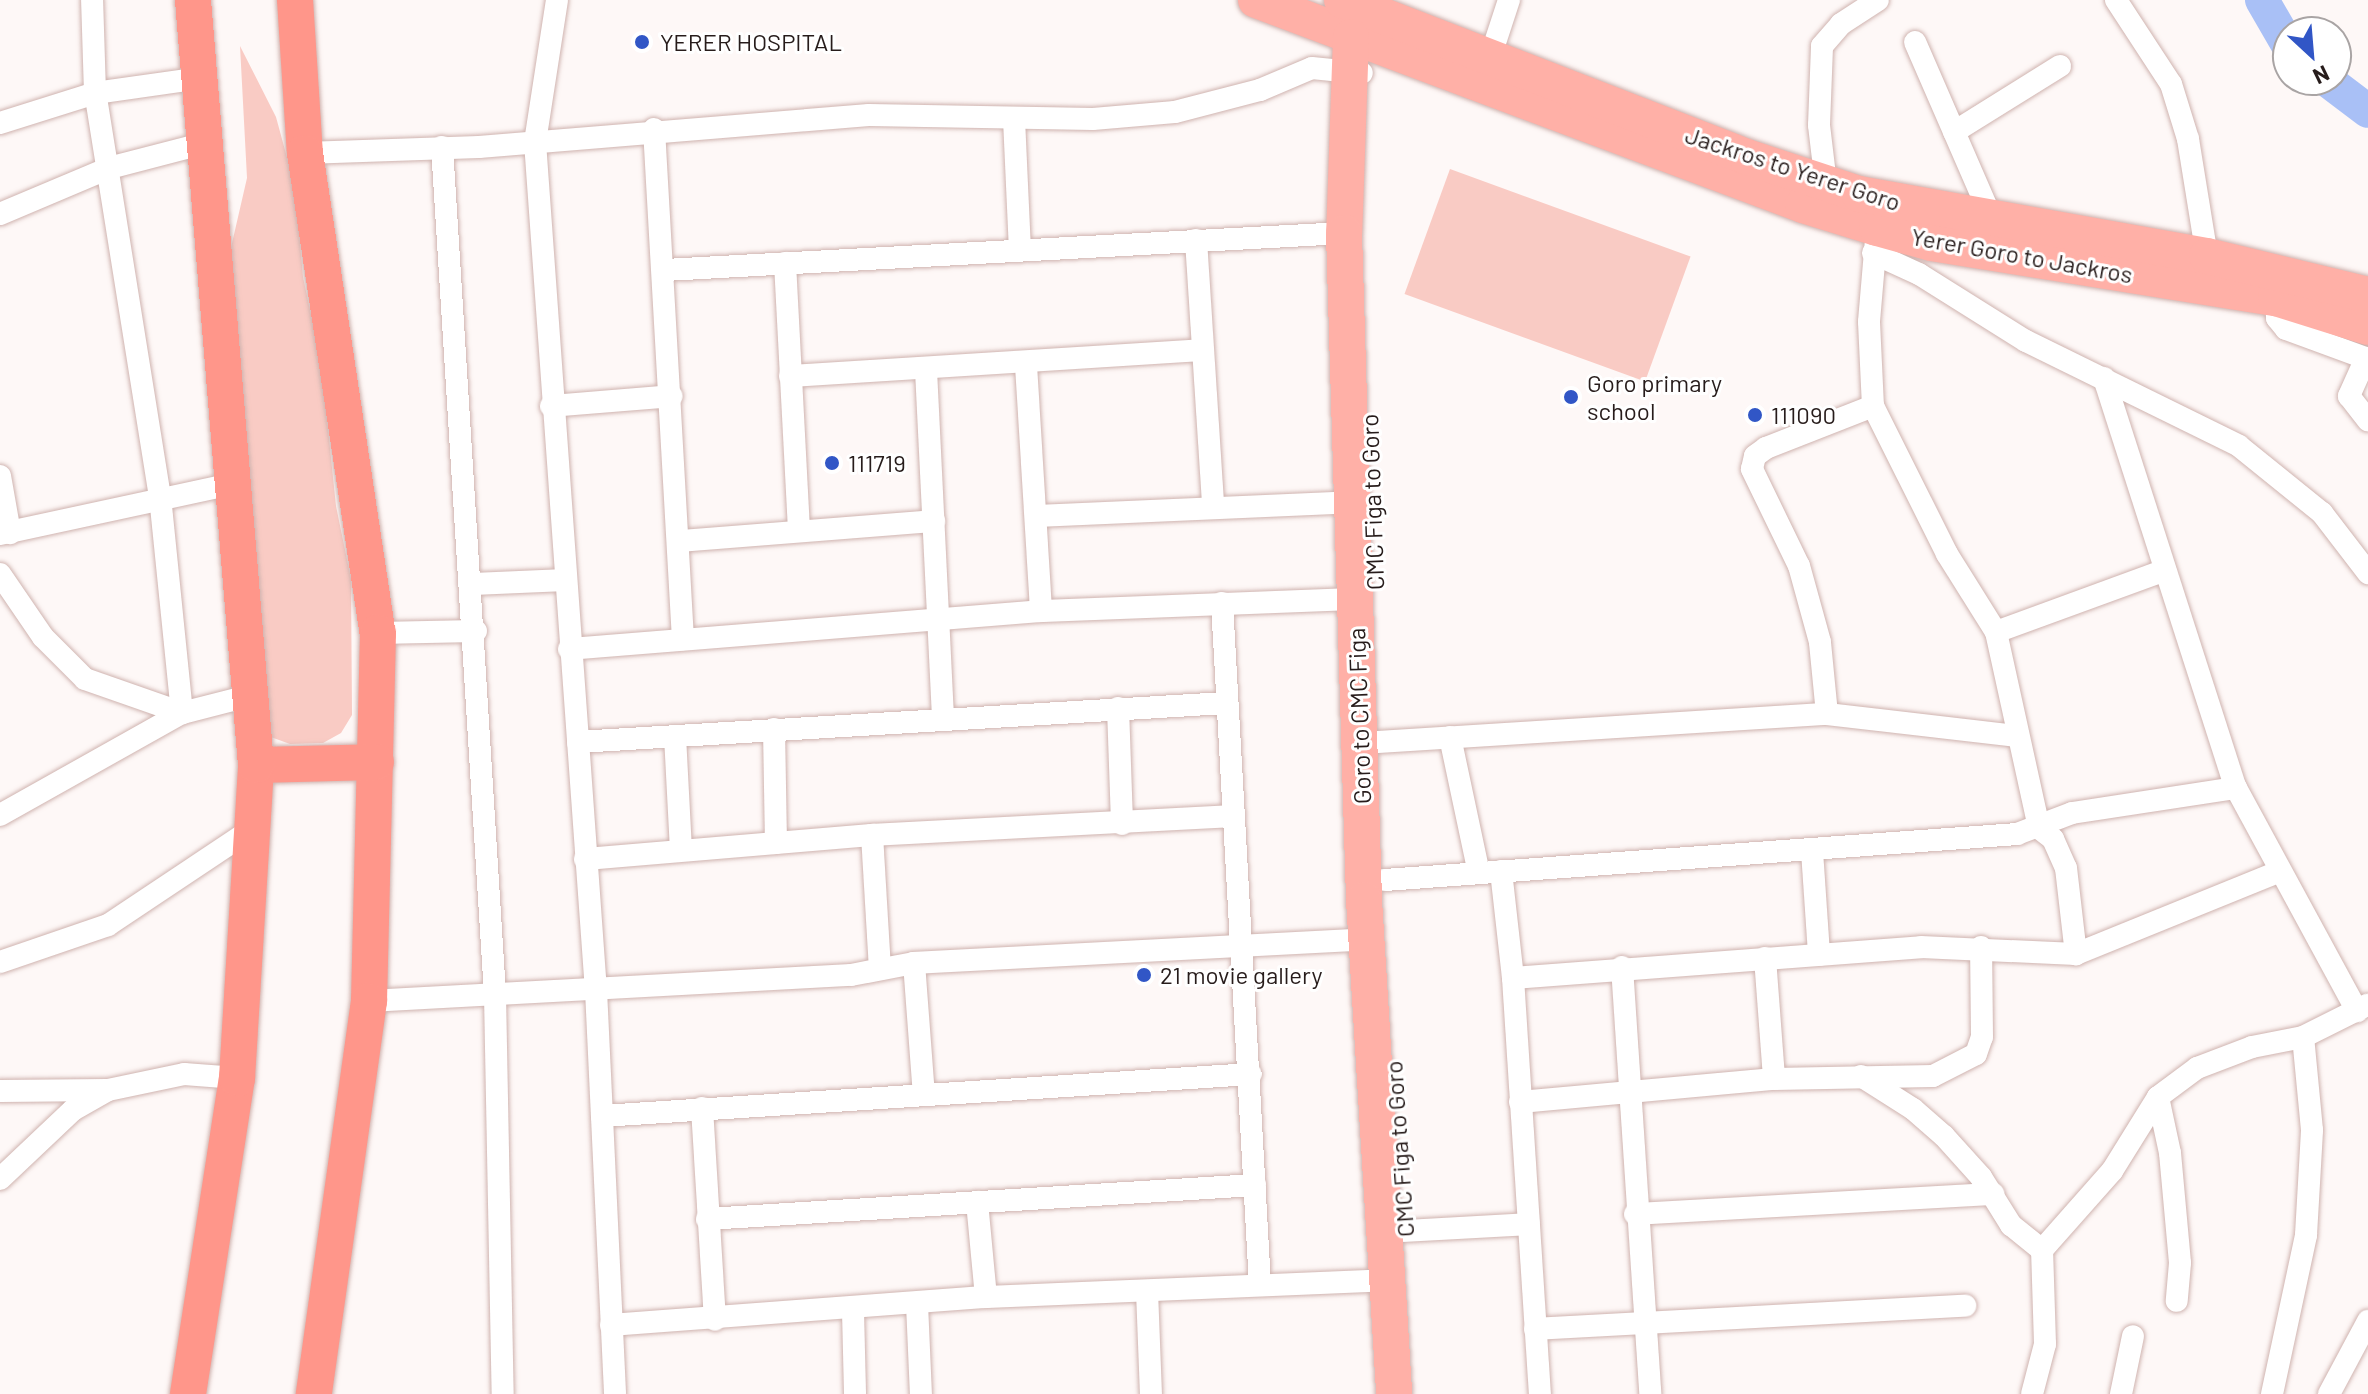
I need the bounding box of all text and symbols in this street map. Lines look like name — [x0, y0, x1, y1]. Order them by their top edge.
north arrow — [2272, 16, 2352, 96]
place label: YERER HOSPITAL — [660, 28, 842, 56]
marker: YERER HOSPITAL — [631, 31, 653, 53]
text: N — [2309, 61, 2334, 91]
street label: Jackros to Yerer Goro — [1682, 120, 1904, 216]
street label: Yerer Goro to Jackros — [1909, 221, 2135, 289]
place label: Goro primary school — [1587, 369, 1722, 425]
marker: Goro primary school — [1562, 388, 1580, 406]
place label: 111090 — [1771, 401, 1836, 429]
marker: 111090 — [1746, 406, 1764, 424]
street label: CMC Figa to Goro — [1355, 413, 1389, 591]
place label: 111719 — [848, 449, 906, 477]
marker: 111719 — [823, 454, 841, 472]
street label: Goro to CMC Figa — [1342, 627, 1376, 805]
place label: 21 movie gallery — [1160, 961, 1323, 989]
marker: 21 movie gallery — [1135, 966, 1153, 984]
street label: CMC Figa to Goro — [1378, 1060, 1420, 1238]

